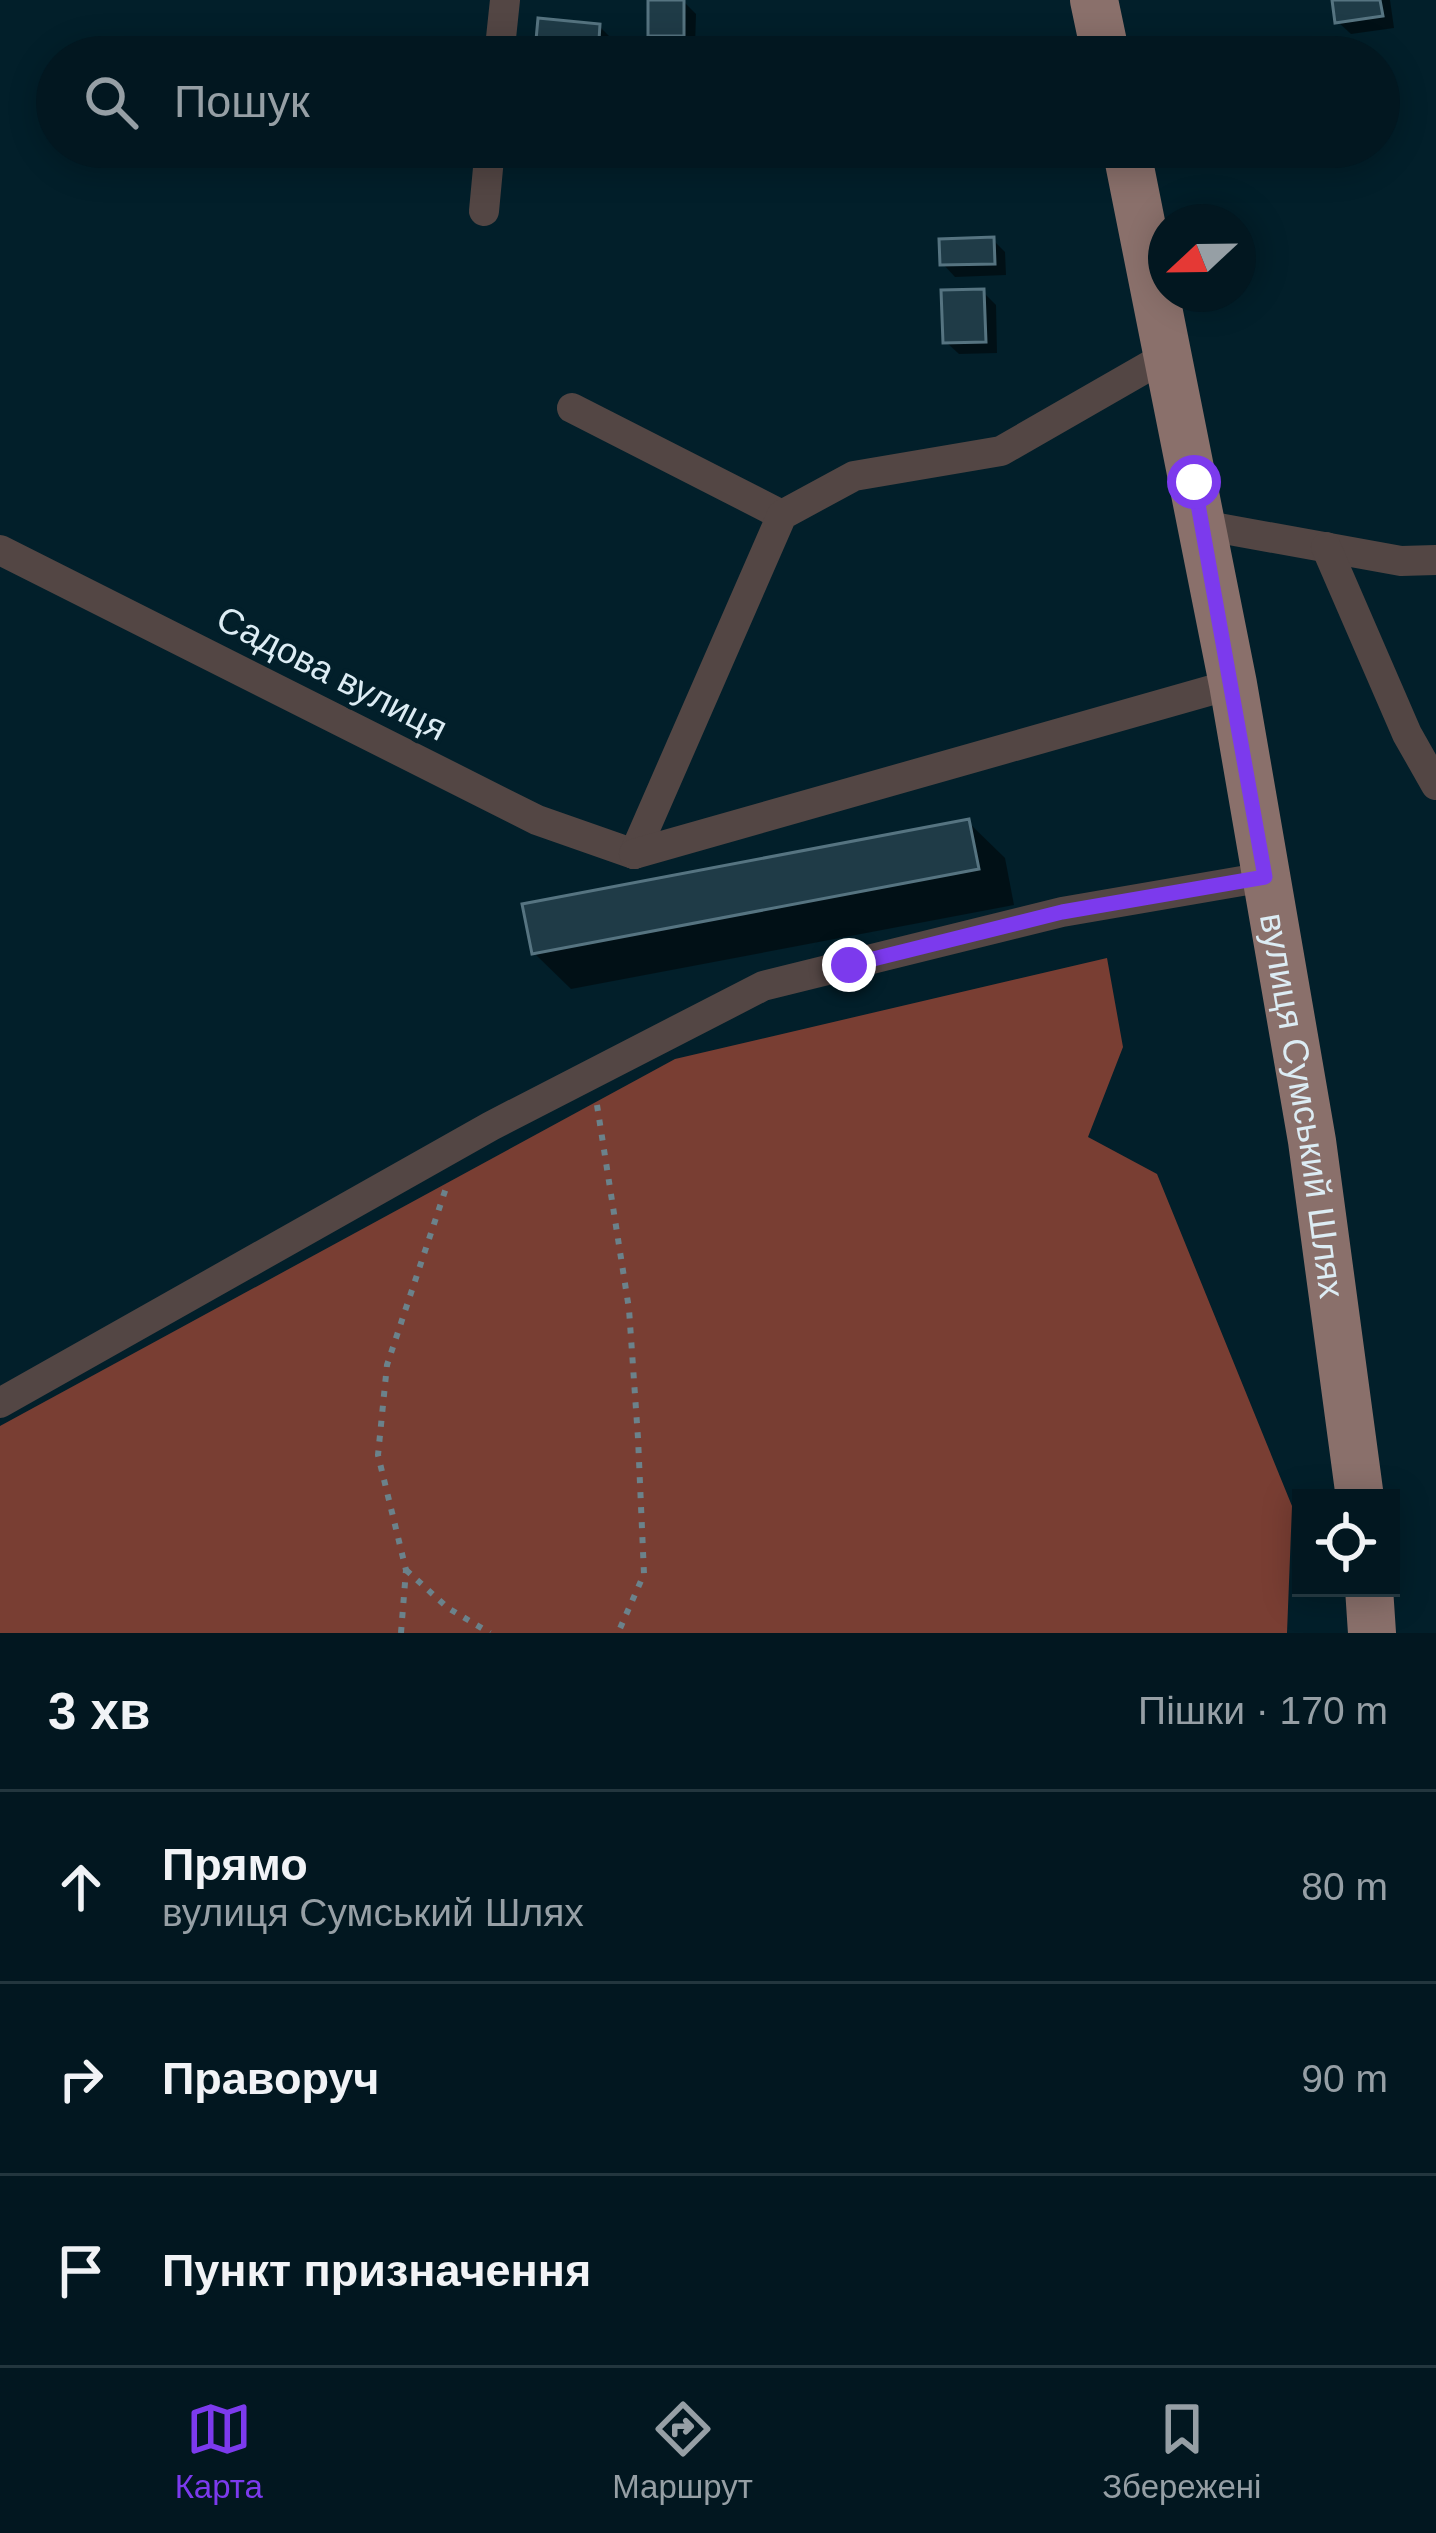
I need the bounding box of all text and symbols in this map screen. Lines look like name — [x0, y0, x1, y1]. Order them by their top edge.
search box — [36, 36, 1400, 168]
icon: search — [78, 69, 144, 135]
text: Пошук — [174, 76, 310, 127]
north arrow — [1148, 204, 1256, 312]
route start — [1167, 455, 1221, 509]
street label: Садова вулиця — [210, 597, 454, 749]
street label: вулиця Сумський Шлях — [1252, 910, 1353, 1301]
route end — [822, 938, 876, 992]
map controls — [1292, 1489, 1400, 1597]
button: locate — [1292, 1489, 1400, 1597]
text: 3 хв — [48, 1683, 150, 1740]
text: Пішки · 170 m — [1138, 1689, 1388, 1732]
text: Прямо — [162, 1839, 308, 1890]
icon: ahead — [48, 1854, 114, 1920]
text: 80 m — [1301, 1865, 1388, 1908]
text: вулиця Сумський Шлях — [162, 1891, 584, 1934]
icon: right — [48, 2046, 114, 2112]
text: Праворуч — [162, 2053, 379, 2104]
text: 90 m — [1301, 2057, 1388, 2100]
icon: arrive — [48, 2238, 114, 2304]
text: Пункт призначення — [162, 2245, 591, 2296]
tab: Карта — [175, 2396, 263, 2506]
tab: Маршрут — [612, 2396, 753, 2506]
tab: Збережені — [1102, 2396, 1261, 2506]

